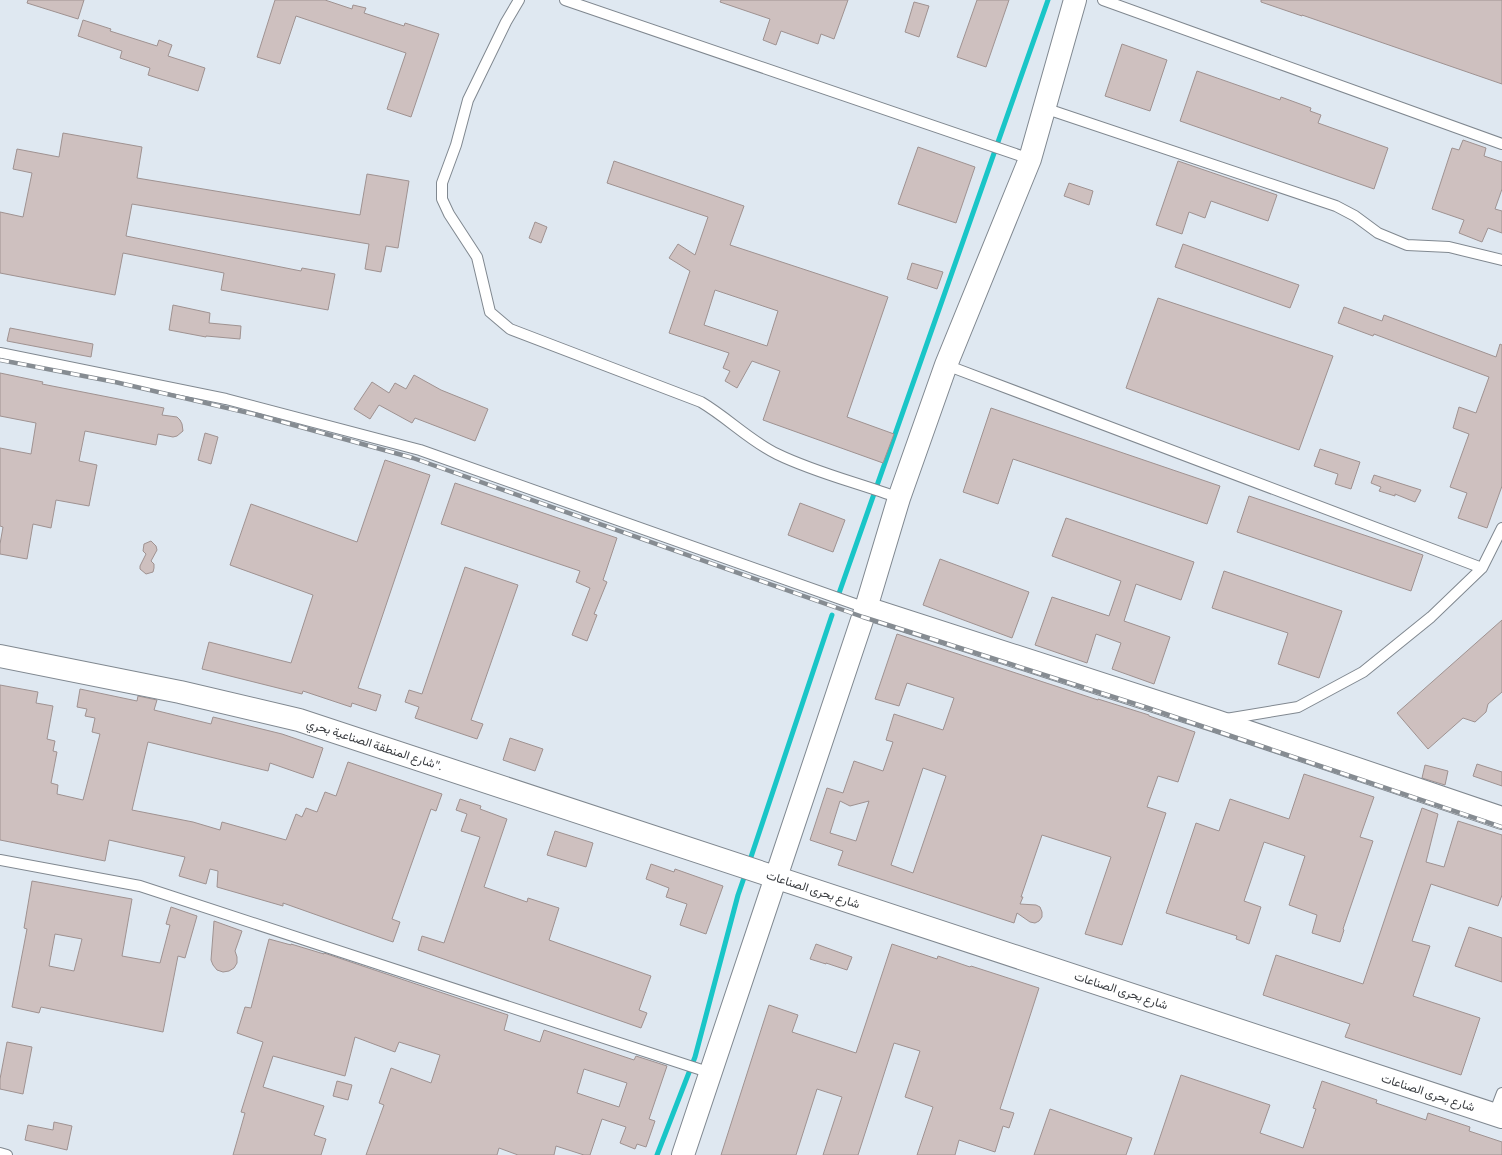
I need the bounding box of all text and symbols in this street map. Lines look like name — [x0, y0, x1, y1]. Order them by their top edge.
street label: شارع المنطقة الصناعية بحري". — [304, 715, 445, 776]
street label: شارع بحرى الصناعات — [764, 867, 862, 913]
street label: شارع بحرى الصناعات — [1072, 968, 1170, 1014]
street label: شارع بحرى الصناعات — [1379, 1070, 1477, 1116]

